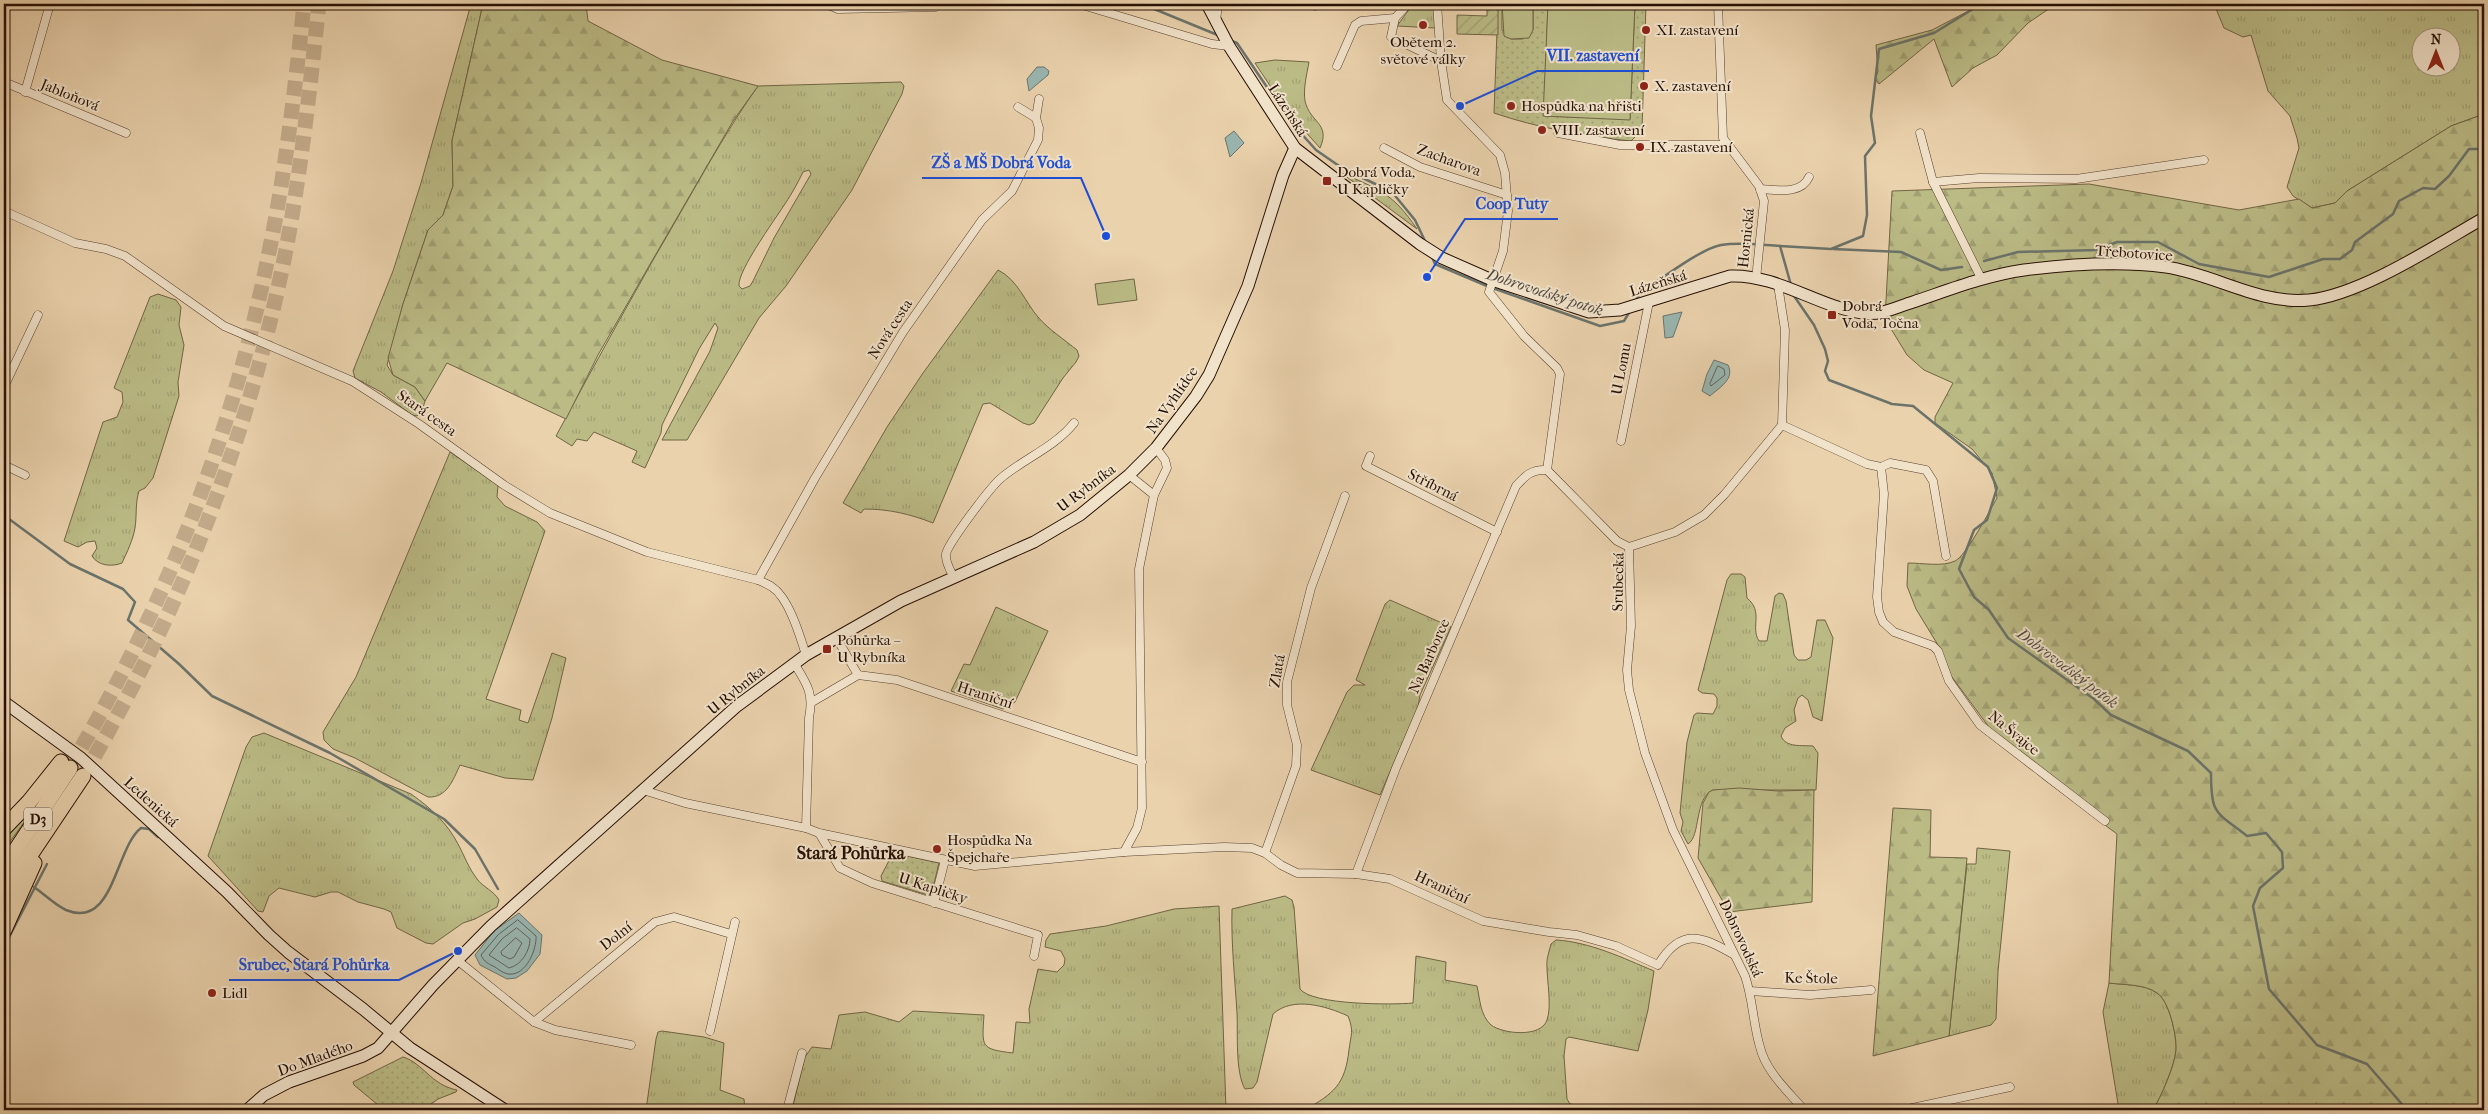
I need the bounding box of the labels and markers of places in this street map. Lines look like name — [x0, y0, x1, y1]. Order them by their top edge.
marker: Obětem 2. světové války — [1417, 19, 1429, 31]
place label: XI. zastavení — [1656, 21, 1739, 39]
marker: XI. zastavení — [1640, 24, 1652, 36]
place label: Obětem 2. světové války — [1381, 33, 1466, 68]
callout: VII. zastavení — [1537, 40, 1649, 71]
place label: X. zastavení — [1654, 77, 1731, 95]
marker: X. zastavení — [1638, 80, 1650, 92]
place label: Hospůdka na hřišti — [1521, 97, 1642, 115]
marker: Hospůdka na hřišti — [1505, 100, 1517, 112]
place label: VIII. zastavení — [1551, 121, 1645, 139]
marker: VIII. zastavení — [1536, 124, 1548, 136]
place label: IX. zastavení — [1650, 138, 1733, 156]
marker: IX. zastavení — [1634, 141, 1646, 153]
callout: ZŠ a MŠ Dobrá Voda — [922, 147, 1081, 178]
place label: Dobrá Voda, U Kapličky — [1337, 163, 1415, 198]
marker: Dobrá Voda, U Kapličky — [1321, 175, 1333, 187]
callout: Coop Tuty — [1465, 188, 1558, 219]
place label: Dobrá Voda, Točna — [1841, 297, 1920, 332]
marker: Dobrá Voda, Točna — [1826, 309, 1838, 321]
place label: Pohůrka – U Rybníka — [837, 631, 907, 666]
marker: Pohůrka – U Rybníka — [821, 643, 833, 655]
place label: Hospůdka Na Špejchaře — [947, 831, 1033, 866]
marker: Hospůdka Na Špejchaře — [931, 843, 943, 855]
callout: Srubec, Stará Pohůrka — [229, 949, 399, 980]
place label: Lidl — [222, 984, 248, 1002]
marker: Lidl — [206, 987, 218, 999]

